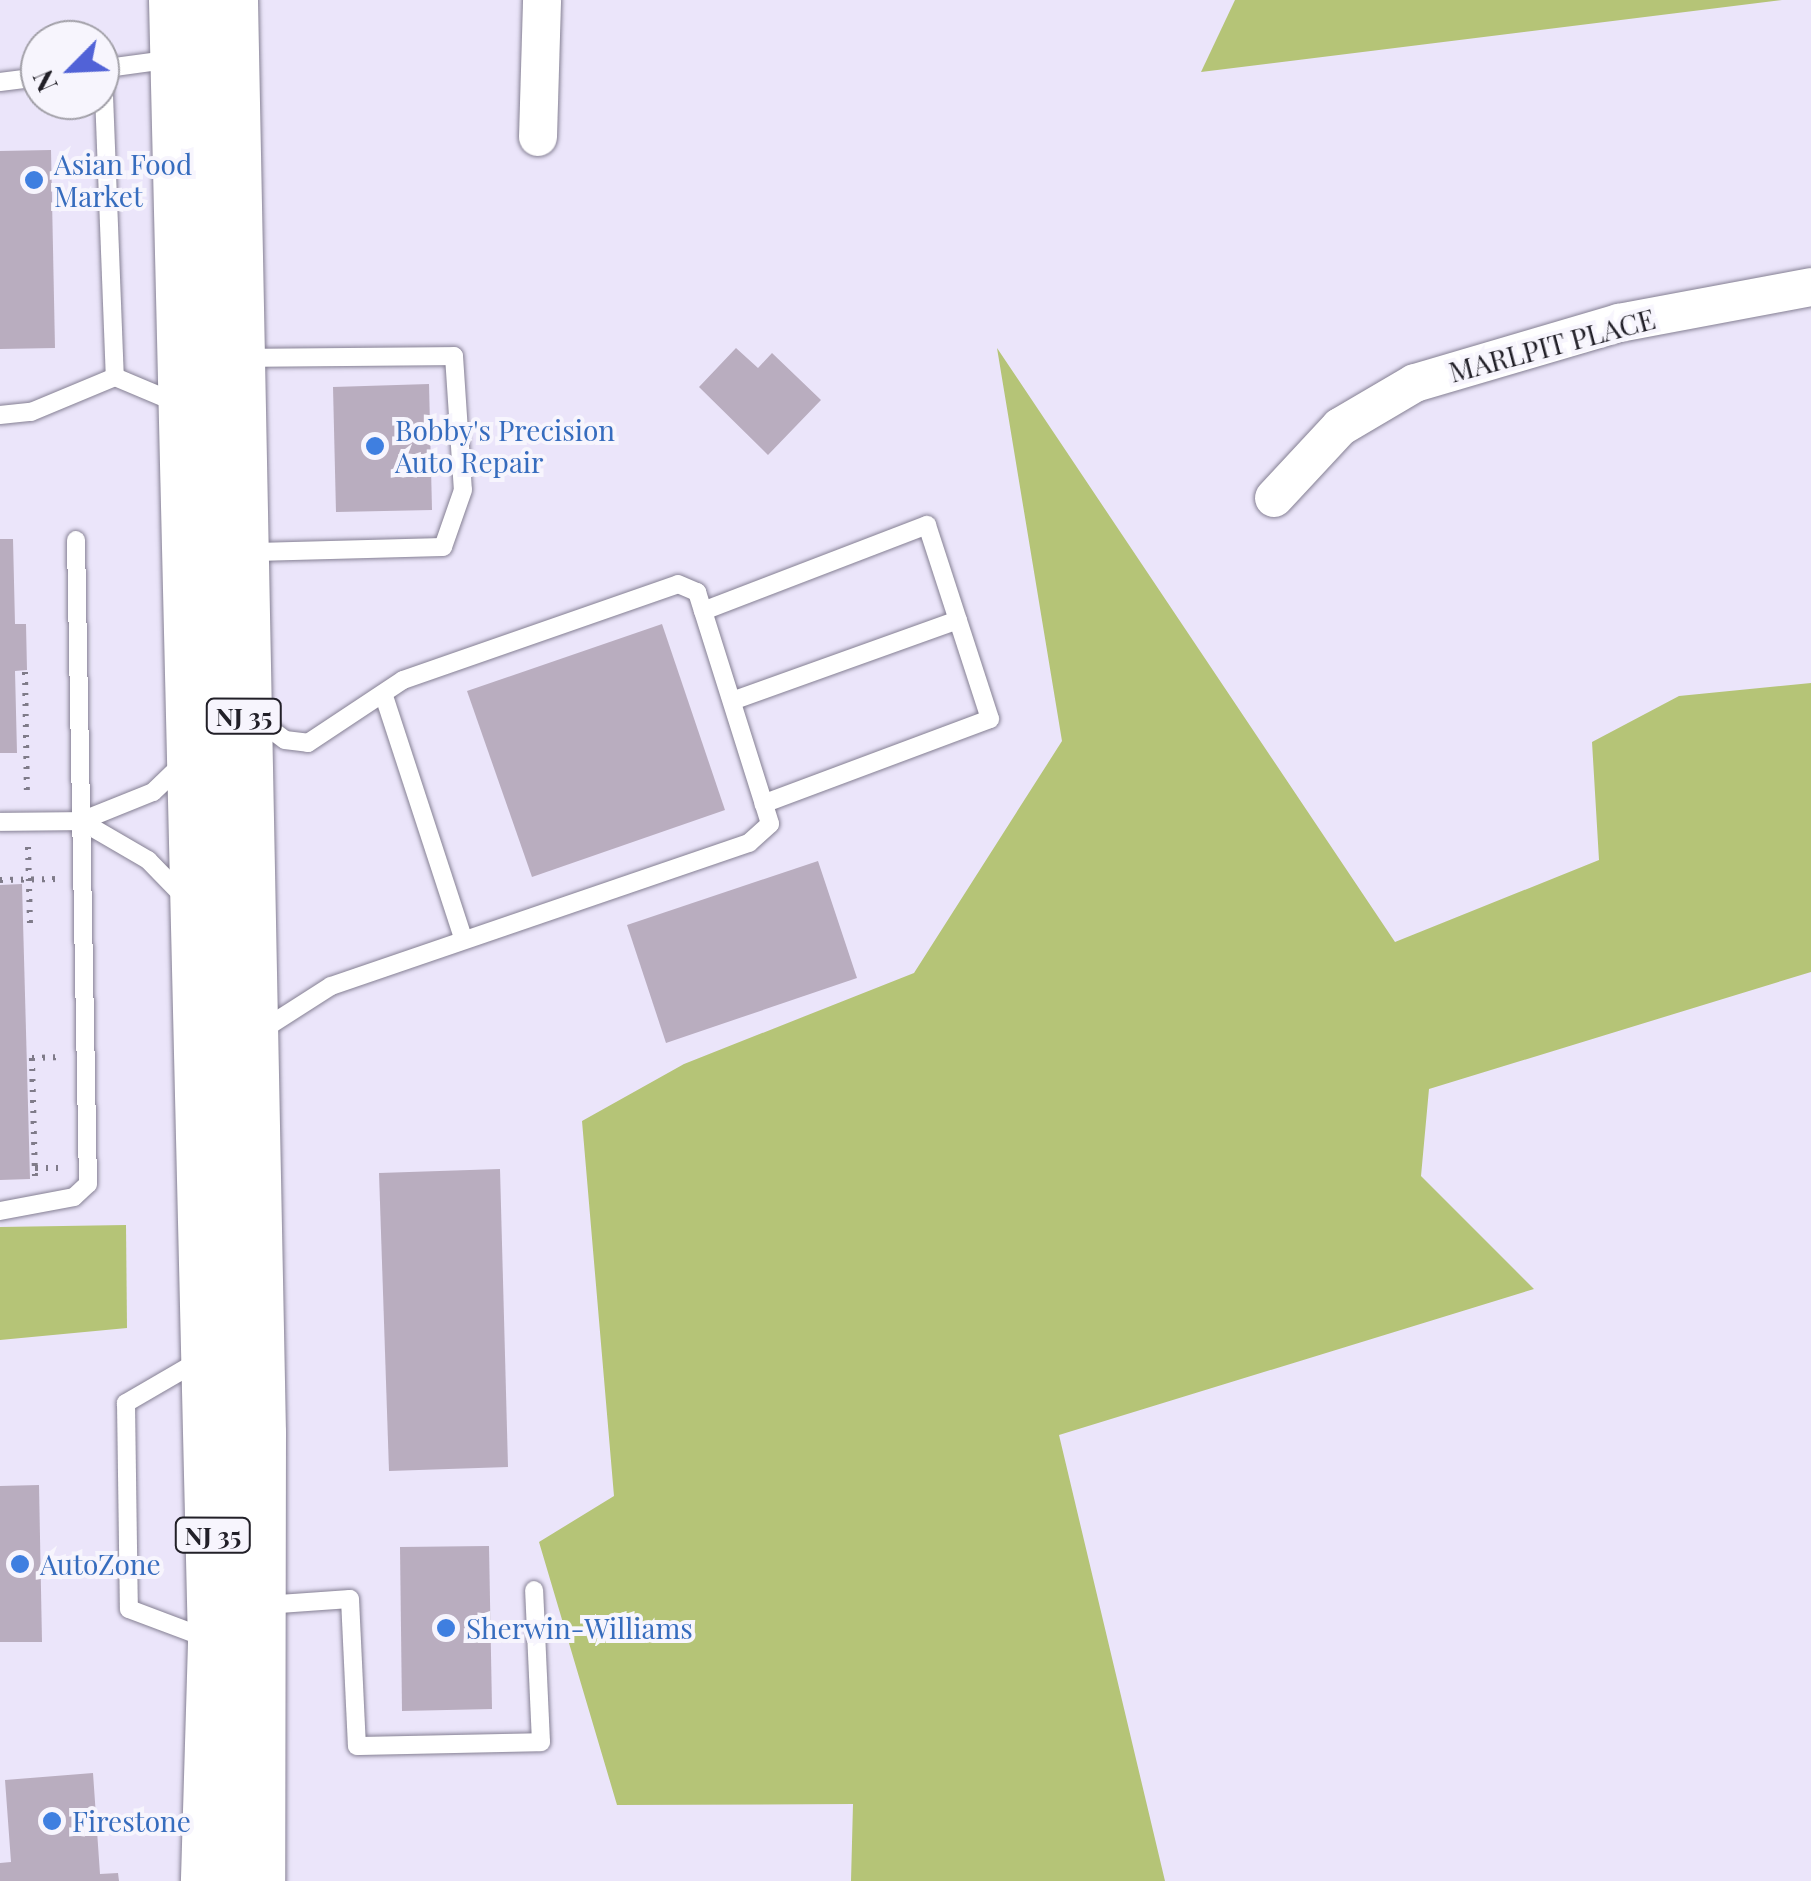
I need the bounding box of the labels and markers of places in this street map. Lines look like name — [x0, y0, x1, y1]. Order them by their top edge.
place label: Asian Food Market — [54, 147, 192, 213]
marker: Asian Food Market — [23, 169, 45, 191]
place label: Bobby's Precision Auto Repair — [395, 413, 615, 479]
marker: Bobby's Precision Auto Repair — [364, 435, 386, 457]
place label: AutoZone — [40, 1547, 161, 1581]
marker: AutoZone — [9, 1553, 31, 1575]
place label: Sherwin-Williams — [466, 1611, 693, 1645]
marker: Sherwin-Williams — [435, 1617, 457, 1639]
place label: Firestone — [72, 1804, 191, 1838]
marker: Firestone — [41, 1810, 63, 1832]

